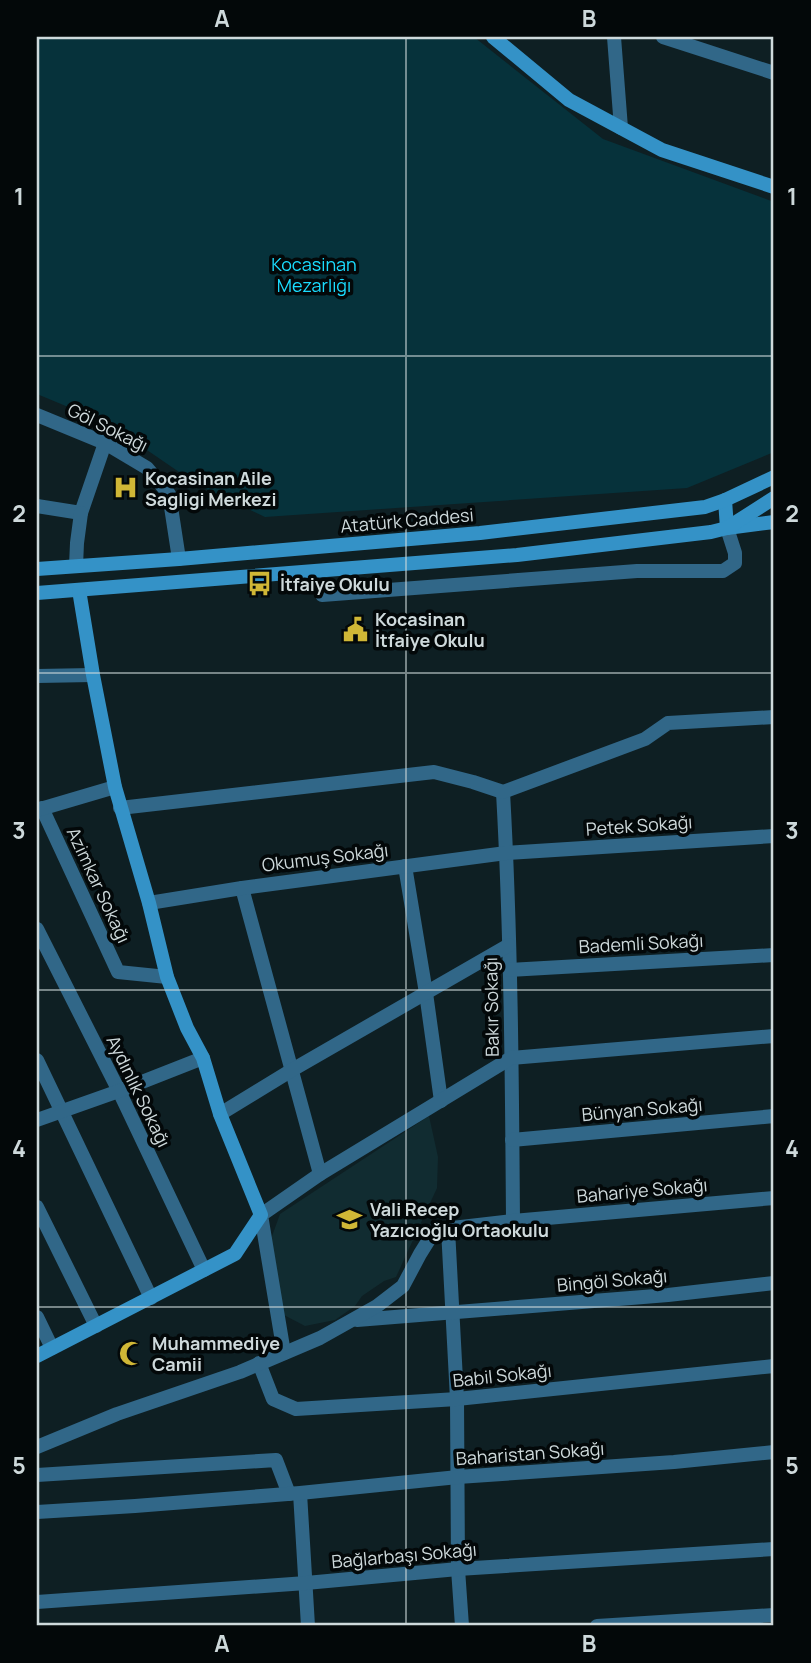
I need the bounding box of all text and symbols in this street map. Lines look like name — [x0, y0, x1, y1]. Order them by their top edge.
text: A — [214, 2, 230, 34]
text: B — [582, 2, 596, 34]
text: 1 — [14, 180, 24, 212]
text: 1 — [787, 180, 797, 212]
park label: Kocasinan Mezarlığı — [271, 252, 357, 297]
street label: Göl Sokağı — [64, 397, 152, 457]
place label: Kocasinan Aile Sagligi Merkezi — [145, 466, 277, 511]
hospital icon: Kocasinan Aile Sagligi Merkezi — [111, 474, 139, 502]
text: 2 — [12, 497, 26, 529]
text: 2 — [785, 497, 799, 529]
street label: Atatürk Caddesi — [339, 502, 475, 538]
bus stop icon: İtfaiye Okulu — [246, 570, 274, 598]
place label: İtfaiye Okulu — [280, 572, 390, 596]
place label: Kocasinan İtfaiye Okulu — [375, 607, 485, 652]
public building icon: Kocasinan İtfaiye Okulu — [341, 615, 369, 643]
street label: Petek Sokağı — [585, 809, 693, 841]
text: 3 — [12, 814, 26, 846]
text: 3 — [785, 814, 799, 846]
street label: Azimkar Sokağı — [62, 823, 136, 947]
street label: Okumuş Sokağı — [260, 837, 390, 877]
street label: Bademli Sokağı — [578, 928, 704, 958]
street label: Bakır Sokağı — [478, 957, 504, 1057]
street label: Aydınlık Sokağı — [102, 1031, 176, 1151]
street label: Bünyan Sokağı — [581, 1092, 703, 1126]
text: 4 — [12, 1132, 26, 1164]
text: 4 — [785, 1132, 799, 1164]
street label: Bahariye Sokağı — [576, 1172, 708, 1208]
place label: Vali Recep Yazıcıoğlu Ortaokulu — [370, 1197, 549, 1242]
school or university icon: Vali Recep Yazıcıoğlu Ortaokulu — [336, 1205, 364, 1233]
street label: Bingöl Sokağı — [556, 1263, 668, 1297]
place label: Muhammediye Camii — [152, 1331, 280, 1376]
mosque icon: Muhammediye Camii — [118, 1339, 146, 1367]
street label: Babil Sokağı — [451, 1358, 553, 1392]
street label: Baharistan Sokağı — [455, 1436, 605, 1470]
text: 5 — [12, 1449, 26, 1481]
text: 5 — [785, 1449, 799, 1481]
street label: Bağlarbaşı Sokağı — [330, 1537, 478, 1573]
text: A — [214, 1627, 230, 1659]
text: B — [582, 1627, 596, 1659]

